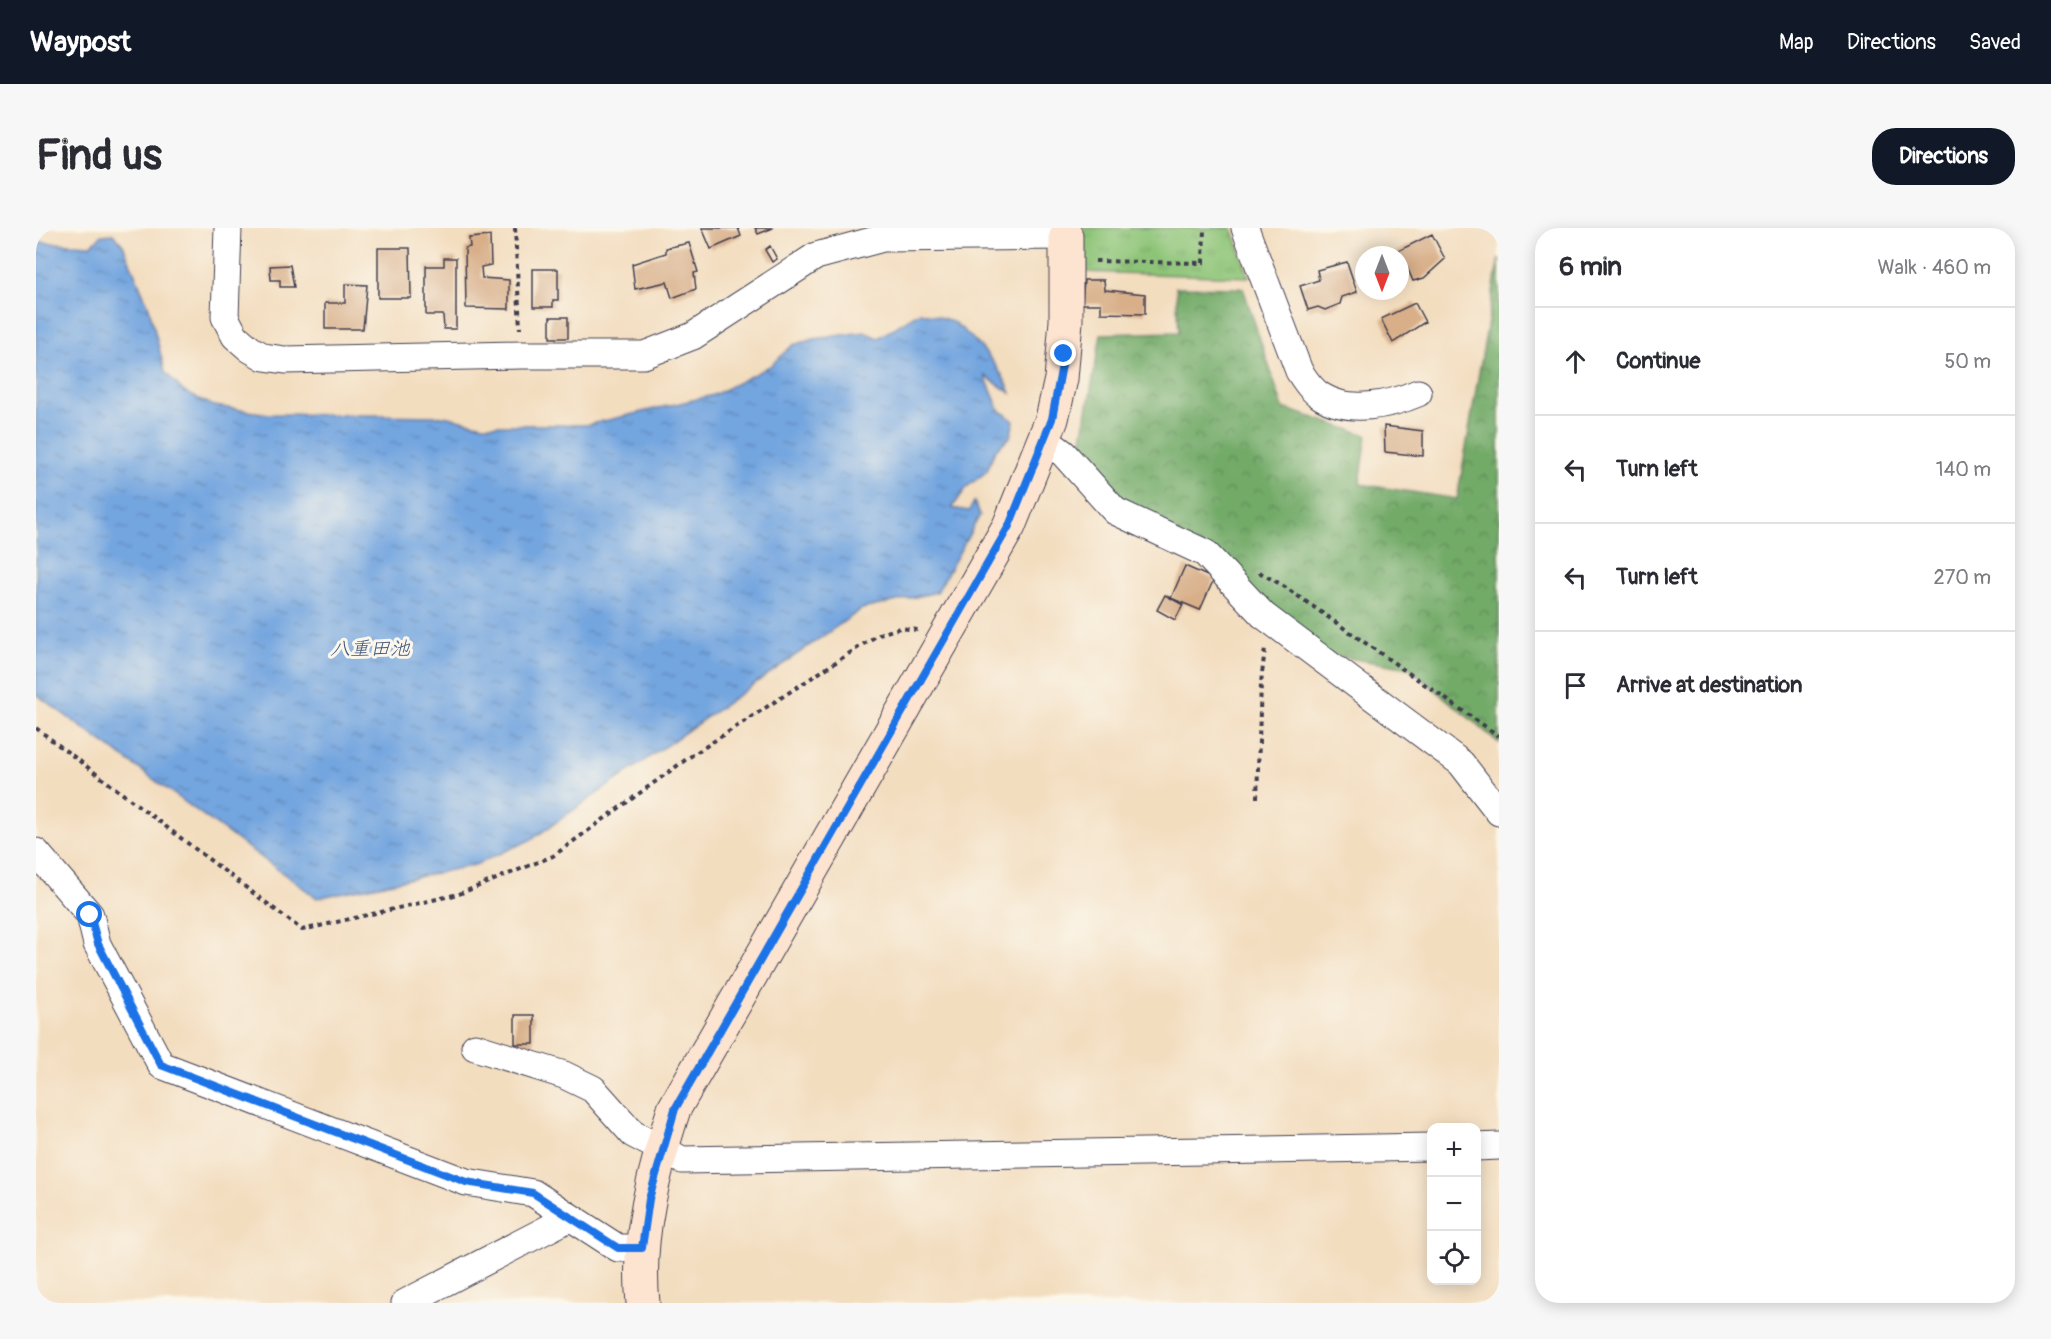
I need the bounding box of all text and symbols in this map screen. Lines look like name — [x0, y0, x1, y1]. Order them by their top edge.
text: Waypost — [30, 25, 131, 60]
text: Map — [1779, 29, 1814, 56]
text: Directions — [1847, 29, 1936, 56]
text: Saved — [1969, 29, 2021, 56]
button: Directions — [1872, 128, 2015, 185]
text: Find us — [36, 130, 162, 182]
north arrow — [1355, 246, 1409, 300]
text: 6 min — [1559, 251, 1622, 283]
text: Walk · 460 m — [1877, 255, 1991, 280]
route end — [1050, 340, 1076, 366]
icon: ahead — [1559, 345, 1592, 378]
text: Continue — [1616, 347, 1700, 375]
text: 50 m — [1944, 349, 1991, 374]
icon: left — [1559, 453, 1592, 486]
text: Turn left — [1616, 455, 1698, 483]
text: 140 m — [1936, 457, 1991, 482]
icon: left — [1559, 561, 1592, 594]
text: Turn left — [1616, 563, 1698, 591]
text: 270 m — [1933, 565, 1991, 590]
water label: 八重田池 — [330, 636, 411, 661]
icon: arrive — [1559, 669, 1592, 702]
text: Arrive at destination — [1616, 671, 1802, 699]
route start — [76, 901, 102, 927]
map controls — [1427, 1123, 1481, 1285]
button: + — [1427, 1123, 1481, 1177]
button: − — [1427, 1177, 1481, 1231]
button: locate — [1427, 1231, 1481, 1285]

